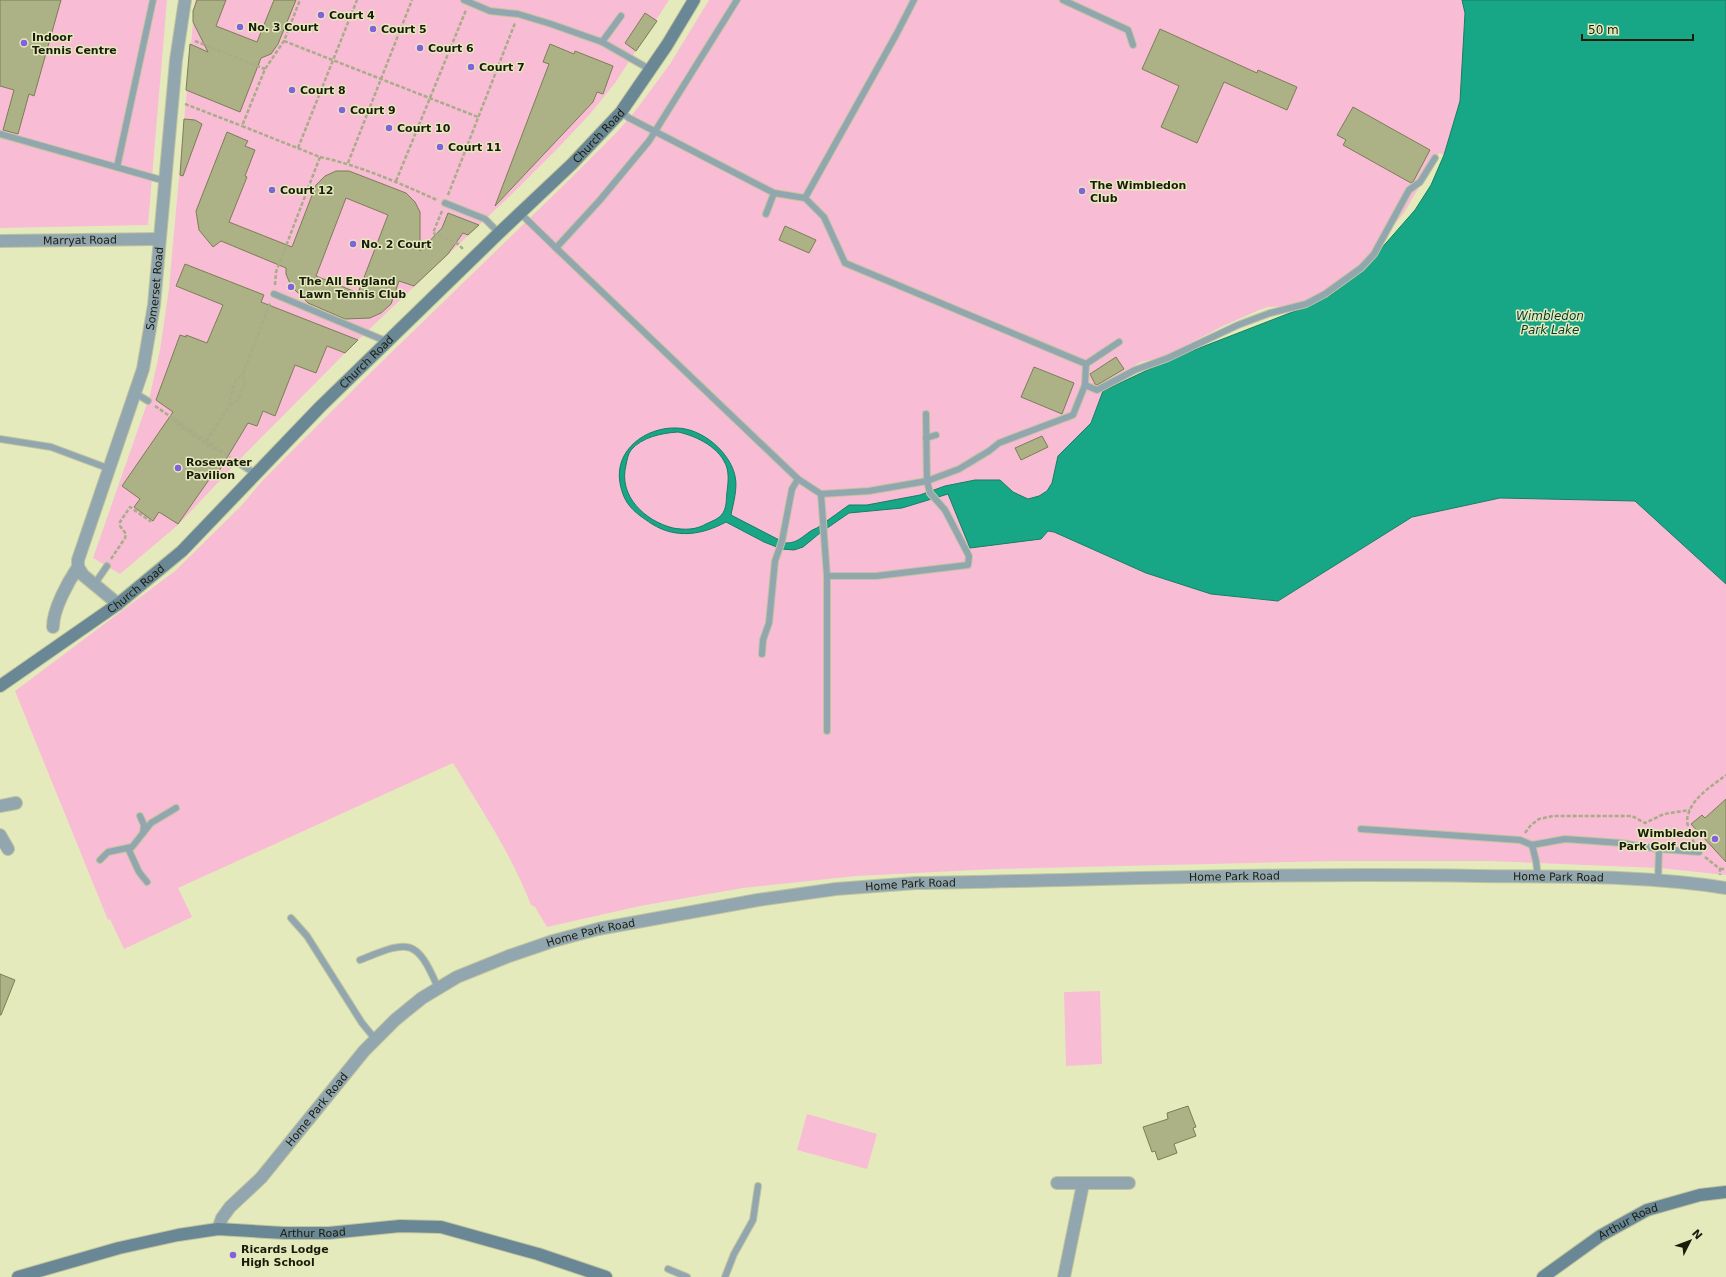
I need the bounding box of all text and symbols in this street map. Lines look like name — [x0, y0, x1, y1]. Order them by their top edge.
place label: Court 4 — [329, 9, 375, 22]
marker: Court 4 — [316, 10, 326, 20]
scale bar — [1582, 16, 1693, 42]
place label: No. 3 Court — [248, 21, 318, 34]
marker: No. 3 Court — [235, 22, 245, 32]
place label: Court 5 — [381, 23, 427, 36]
text: 50 m — [1588, 23, 1619, 37]
marker: Court 5 — [368, 24, 378, 34]
place label: Indoor Tennis Centre — [32, 31, 117, 57]
marker: Indoor Tennis Centre — [19, 38, 29, 48]
place label: Court 6 — [428, 42, 474, 55]
marker: Court 6 — [415, 43, 425, 53]
place label: Court 7 — [479, 61, 525, 74]
marker: Court 7 — [466, 62, 476, 72]
place label: Court 8 — [300, 84, 346, 97]
marker: Court 8 — [287, 85, 297, 95]
place label: Court 9 — [350, 104, 396, 117]
marker: Court 9 — [337, 105, 347, 115]
street label: Church Road — [570, 106, 627, 166]
place label: Court 10 — [397, 122, 451, 135]
marker: Court 10 — [384, 123, 394, 133]
place label: Court 11 — [448, 141, 501, 154]
marker: Court 11 — [435, 142, 445, 152]
place label: The Wimbledon Club — [1090, 179, 1186, 205]
place label: Court 12 — [280, 184, 333, 197]
marker: Court 12 — [267, 185, 277, 195]
marker: The Wimbledon Club — [1077, 186, 1087, 196]
street label: Marryat Road — [43, 233, 117, 247]
place label: No. 2 Court — [361, 238, 431, 251]
marker: No. 2 Court — [348, 239, 358, 249]
street label: Somerset Road — [143, 246, 166, 331]
place label: The All England Lawn Tennis Club — [299, 275, 406, 301]
marker: The All England Lawn Tennis Club — [286, 282, 296, 292]
water label: Wimbledon Park Lake — [1516, 309, 1584, 337]
street label: Church Road — [337, 333, 396, 391]
place label: Rosewater Pavilion — [186, 456, 252, 482]
marker: Rosewater Pavilion — [173, 463, 183, 473]
street label: Church Road — [105, 562, 167, 616]
place label: Wimbledon Park Golf Club — [1619, 827, 1707, 853]
marker: Wimbledon Park Golf Club — [1710, 834, 1720, 844]
street label: Home Park Road — [1189, 869, 1280, 884]
street label: Home Park Road — [1513, 870, 1604, 884]
street label: Home Park Road — [865, 876, 956, 893]
street label: Home Park Road — [544, 916, 636, 949]
street label: Home Park Road — [283, 1070, 350, 1149]
street label: Arthur Road — [1596, 1201, 1659, 1242]
north arrow — [1670, 1221, 1710, 1261]
street label: Arthur Road — [280, 1225, 346, 1240]
text: N — [1689, 1227, 1705, 1242]
place label: Ricards Lodge High School — [241, 1243, 329, 1269]
marker: Ricards Lodge High School — [228, 1250, 238, 1260]

